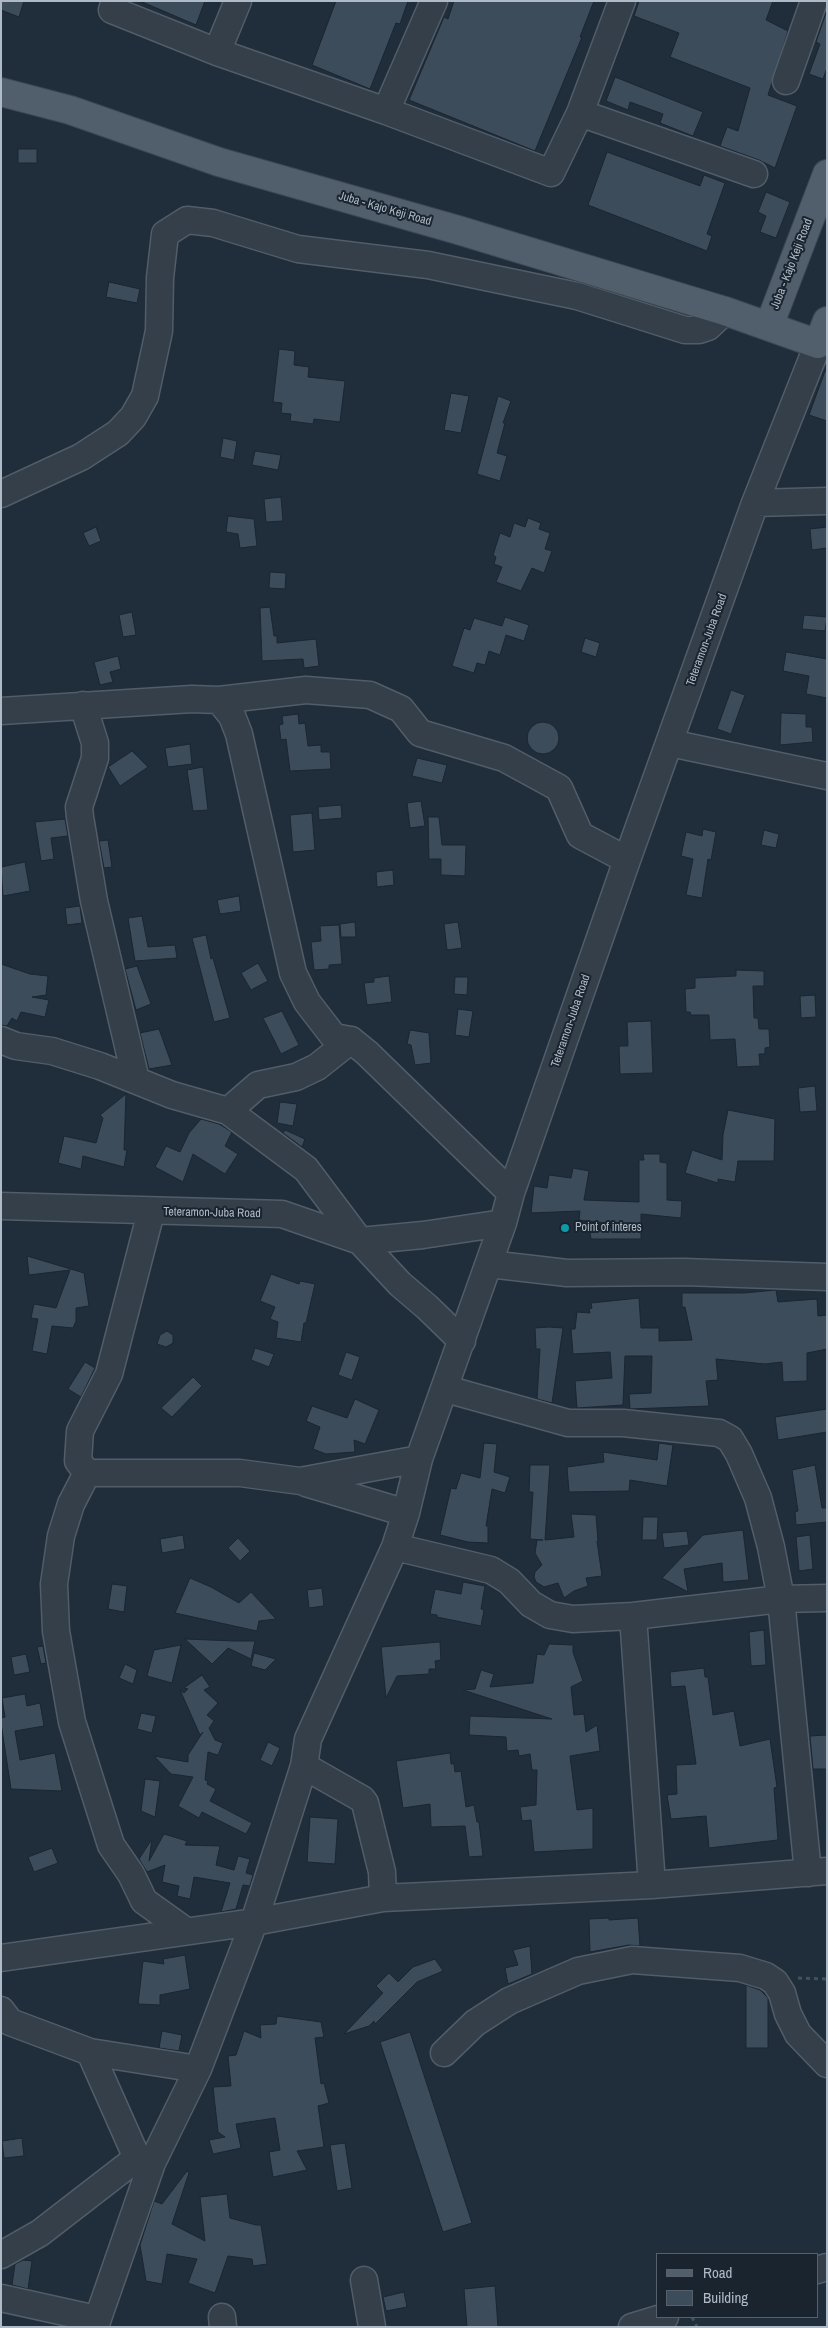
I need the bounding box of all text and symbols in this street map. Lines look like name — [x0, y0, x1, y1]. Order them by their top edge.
street label: Juba - Kajo Keji Road — [337, 189, 433, 229]
street label: Juba - Kajo Keji Road — [768, 217, 816, 311]
street label: Teteramon-Juba Road — [684, 592, 730, 688]
street label: Teteramon-Juba Road — [548, 973, 594, 1069]
street label: Teteramon-Juba Road — [163, 1205, 261, 1221]
place label: Point of interes — [575, 1221, 642, 1235]
marker: Point of interes — [559, 1222, 571, 1234]
legend — [656, 2253, 818, 2318]
text: Road — [703, 2262, 732, 2283]
text: Building — [703, 2287, 748, 2308]

